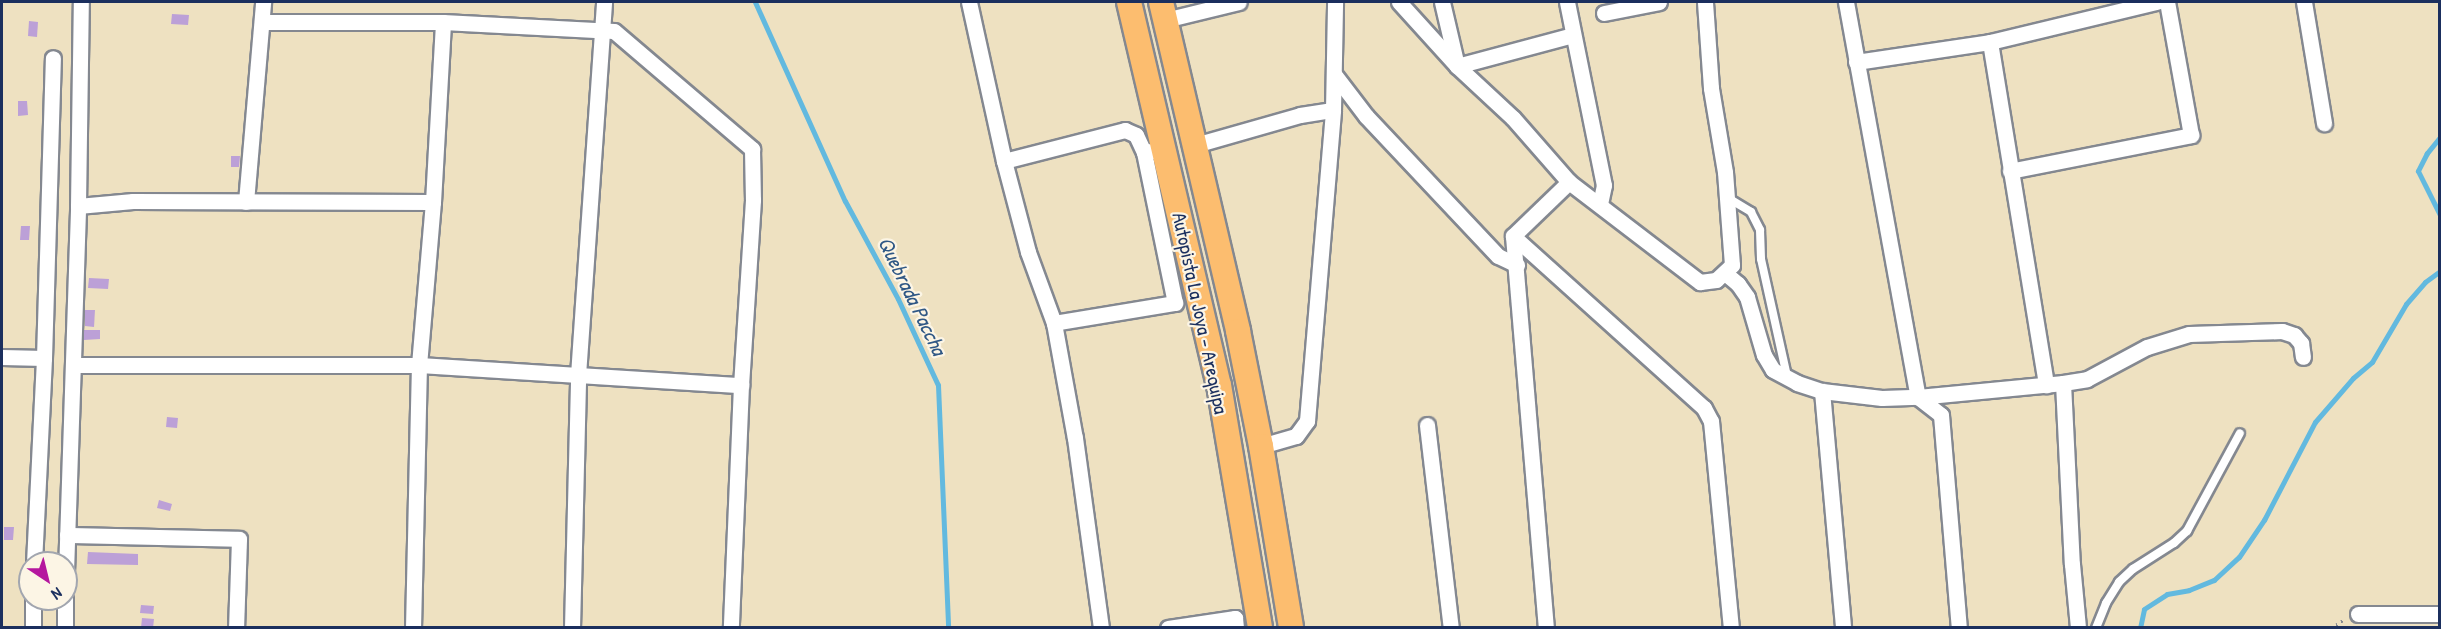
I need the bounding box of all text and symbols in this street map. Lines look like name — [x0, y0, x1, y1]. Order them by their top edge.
street label: Autopista La Joya - Arequipa — [1168, 210, 1234, 416]
water label: Quebrada Paccha — [873, 233, 951, 359]
north arrow — [18, 551, 78, 611]
text: N — [47, 583, 67, 606]

